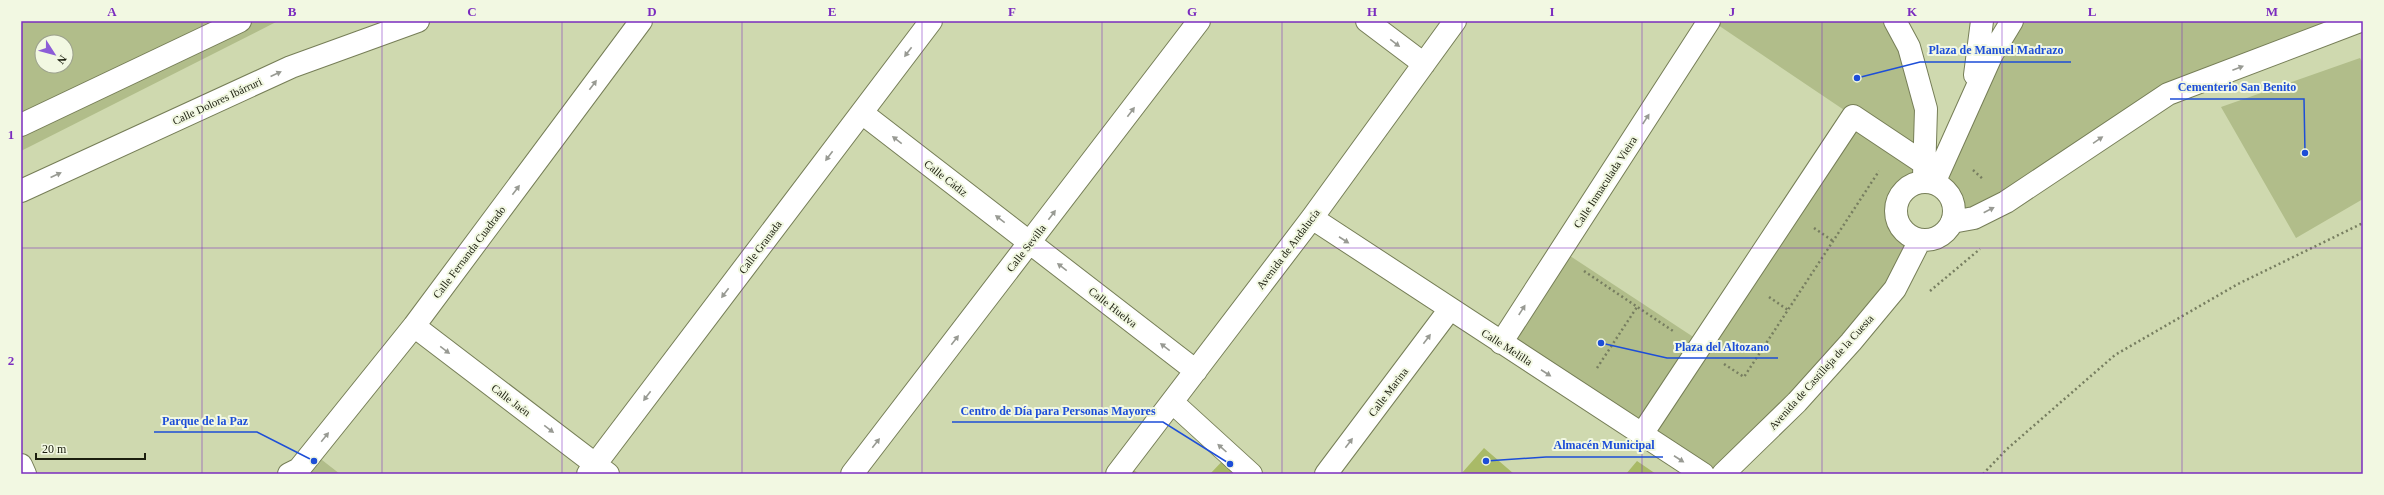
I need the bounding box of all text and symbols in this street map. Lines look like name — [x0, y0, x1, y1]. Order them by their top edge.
text: A — [107, 4, 117, 19]
text: B — [288, 4, 297, 19]
text: C — [467, 4, 477, 19]
text: D — [647, 4, 657, 19]
text: E — [828, 4, 836, 19]
text: F — [1008, 4, 1016, 19]
text: G — [1187, 4, 1197, 19]
text: H — [1367, 4, 1377, 19]
text: I — [1549, 4, 1555, 19]
text: J — [1729, 4, 1736, 19]
text: K — [1907, 4, 1918, 19]
text: L — [2088, 4, 2097, 19]
text: M — [2266, 4, 2278, 19]
north arrow — [34, 34, 74, 74]
one-way arrow — [1390, 38, 1401, 47]
callout: Plaza de Manuel Madrazo — [1920, 38, 2071, 62]
text: Plaza de Manuel Madrazo — [1929, 43, 2063, 57]
one-way arrow — [904, 47, 912, 57]
text: N — [55, 53, 69, 67]
one-way arrow — [2232, 64, 2244, 70]
one-way arrow — [271, 71, 282, 77]
street label: Calle Dolores Ibárruri — [170, 75, 264, 127]
callout: Cementerio San Benito — [2170, 75, 2304, 99]
one-way arrow — [589, 80, 597, 91]
text: Cementerio San Benito — [2178, 80, 2296, 94]
one-way arrow — [1126, 106, 1135, 117]
one-way arrow — [1642, 114, 1650, 124]
text: 1 — [8, 127, 14, 142]
street label: Calle Inmaculada Vieira — [1571, 134, 1639, 230]
one-way arrow — [891, 136, 902, 144]
one-way arrow — [2093, 136, 2104, 144]
one-way arrow — [825, 150, 833, 161]
street label: Calle Cádiz — [922, 157, 970, 199]
one-way arrow — [51, 172, 62, 178]
one-way arrow — [512, 184, 520, 195]
street label: Calle Fernanda Cuadrado — [430, 203, 508, 300]
street label: Avenida de Andalucía — [1254, 207, 1322, 291]
one-way arrow — [1983, 207, 1995, 213]
one-way arrow — [1048, 210, 1056, 220]
one-way arrow — [994, 215, 1005, 223]
street label: Calle Granada — [736, 218, 784, 276]
street label: Calle Sevilla — [1004, 222, 1048, 274]
one-way arrow — [1339, 236, 1349, 244]
one-way arrow — [1057, 263, 1068, 272]
street label: Calle Huelva — [1087, 284, 1140, 330]
one-way arrow — [721, 287, 730, 298]
one-way arrow — [1518, 305, 1526, 315]
street label: Avenida de Castilleja de la Cuesta — [1766, 312, 1876, 432]
street label: Calle Melilla — [1480, 326, 1535, 368]
one-way arrow — [1423, 334, 1431, 344]
callout: Plaza del Altozano — [1667, 334, 1778, 358]
one-way arrow — [951, 335, 960, 346]
text: Plaza del Altozano — [1675, 340, 1769, 354]
one-way arrow — [1159, 343, 1170, 351]
one-way arrow — [440, 346, 451, 354]
text: 2 — [8, 353, 14, 368]
street label: Calle Marina — [1366, 365, 1410, 419]
one-way arrow — [1541, 369, 1552, 376]
street label: Calle Jaén — [489, 382, 533, 419]
one-way arrow — [643, 391, 651, 402]
callout: Centro de Día para Personas Mayores — [952, 398, 1163, 422]
text: Centro de Día para Personas Mayores — [960, 404, 1156, 418]
callout: Parque de la Paz — [154, 408, 257, 432]
text: Parque de la Paz — [162, 414, 249, 428]
one-way arrow — [543, 424, 554, 433]
one-way arrow — [321, 431, 330, 442]
callout: Almacén Municipal — [1546, 433, 1663, 457]
scale bar — [36, 435, 145, 461]
one-way arrow — [1345, 437, 1354, 448]
one-way arrow — [872, 438, 880, 449]
text: Almacén Municipal — [1554, 438, 1655, 452]
text: 20 m — [42, 442, 67, 456]
one-way arrow — [1218, 444, 1227, 453]
one-way arrow — [1673, 455, 1685, 462]

